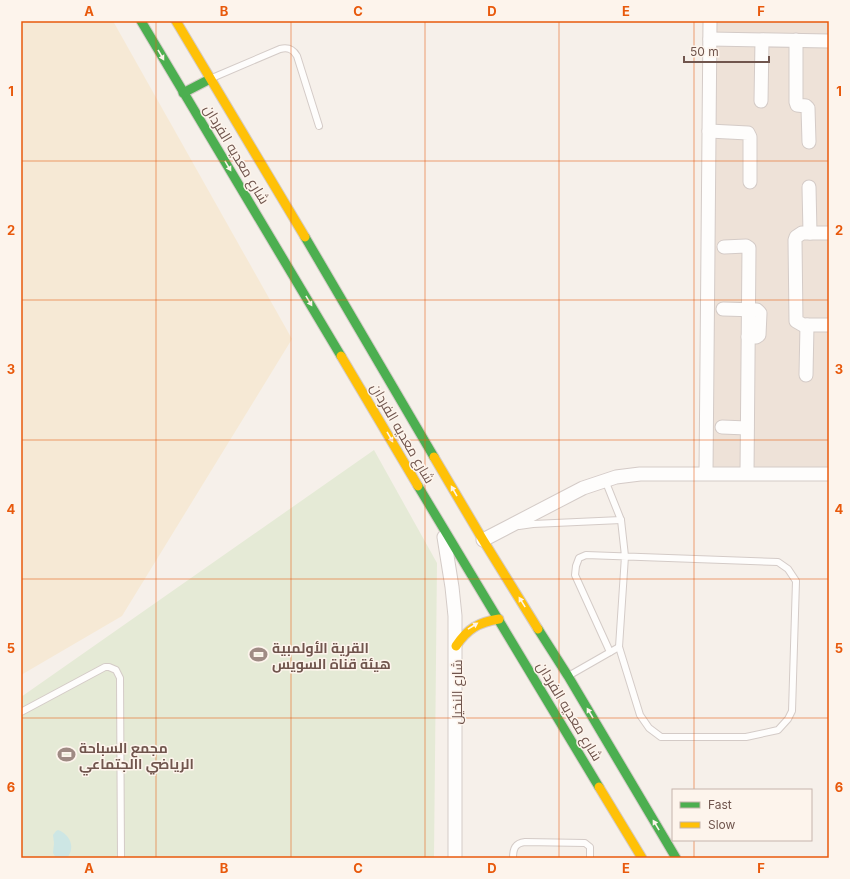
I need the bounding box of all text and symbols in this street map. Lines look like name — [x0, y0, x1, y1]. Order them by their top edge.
text: A — [84, 3, 94, 19]
text: B — [220, 3, 229, 19]
text: C — [353, 3, 363, 19]
text: D — [487, 3, 497, 19]
text: E — [622, 3, 630, 19]
text: F — [757, 3, 765, 19]
scale bar — [684, 38, 769, 64]
text: 50 m — [690, 44, 719, 59]
one-way arrow — [157, 49, 164, 61]
text: 1 — [8, 83, 14, 99]
text: 1 — [836, 83, 842, 99]
street label: شارع معديه الفردان — [200, 101, 273, 207]
one-way arrow — [224, 160, 231, 172]
text: 2 — [7, 222, 15, 238]
text: 2 — [835, 222, 843, 238]
one-way arrow — [306, 295, 313, 307]
text: 3 — [7, 361, 15, 377]
text: 3 — [835, 361, 843, 377]
street label: شارع معديه الفردان — [367, 380, 439, 487]
one-way arrow — [386, 431, 393, 443]
one-way arrow — [451, 485, 458, 497]
text: 4 — [7, 501, 16, 517]
text: 4 — [835, 501, 844, 517]
one-way arrow — [518, 596, 525, 608]
one-way arrow — [467, 623, 479, 630]
place label: القرية الأولمبية هيئة قناة السويس — [272, 639, 391, 673]
text: 5 — [7, 640, 15, 656]
text: 5 — [835, 640, 843, 656]
sports icon: القرية الأولمبية هيئة قناة السويس — [249, 645, 269, 665]
street label: شارع معديه الفردان — [533, 658, 606, 764]
street label: شارع النخيل — [448, 659, 466, 725]
one-way arrow — [586, 707, 593, 719]
place label: مجمع السباحة الرياضي االجتماعي — [79, 739, 194, 776]
sports icon: مجمع السباحة الرياضي االجتماعي — [56, 745, 76, 765]
text: 6 — [7, 779, 15, 795]
text: 6 — [835, 779, 843, 795]
legend — [672, 789, 812, 841]
text: Fast — [708, 797, 732, 812]
text: Slow — [708, 817, 736, 832]
one-way arrow — [653, 819, 660, 830]
text: A — [84, 860, 94, 876]
text: B — [220, 860, 229, 876]
text: C — [353, 860, 363, 876]
text: D — [487, 860, 497, 876]
text: E — [622, 860, 630, 876]
text: F — [757, 860, 765, 876]

